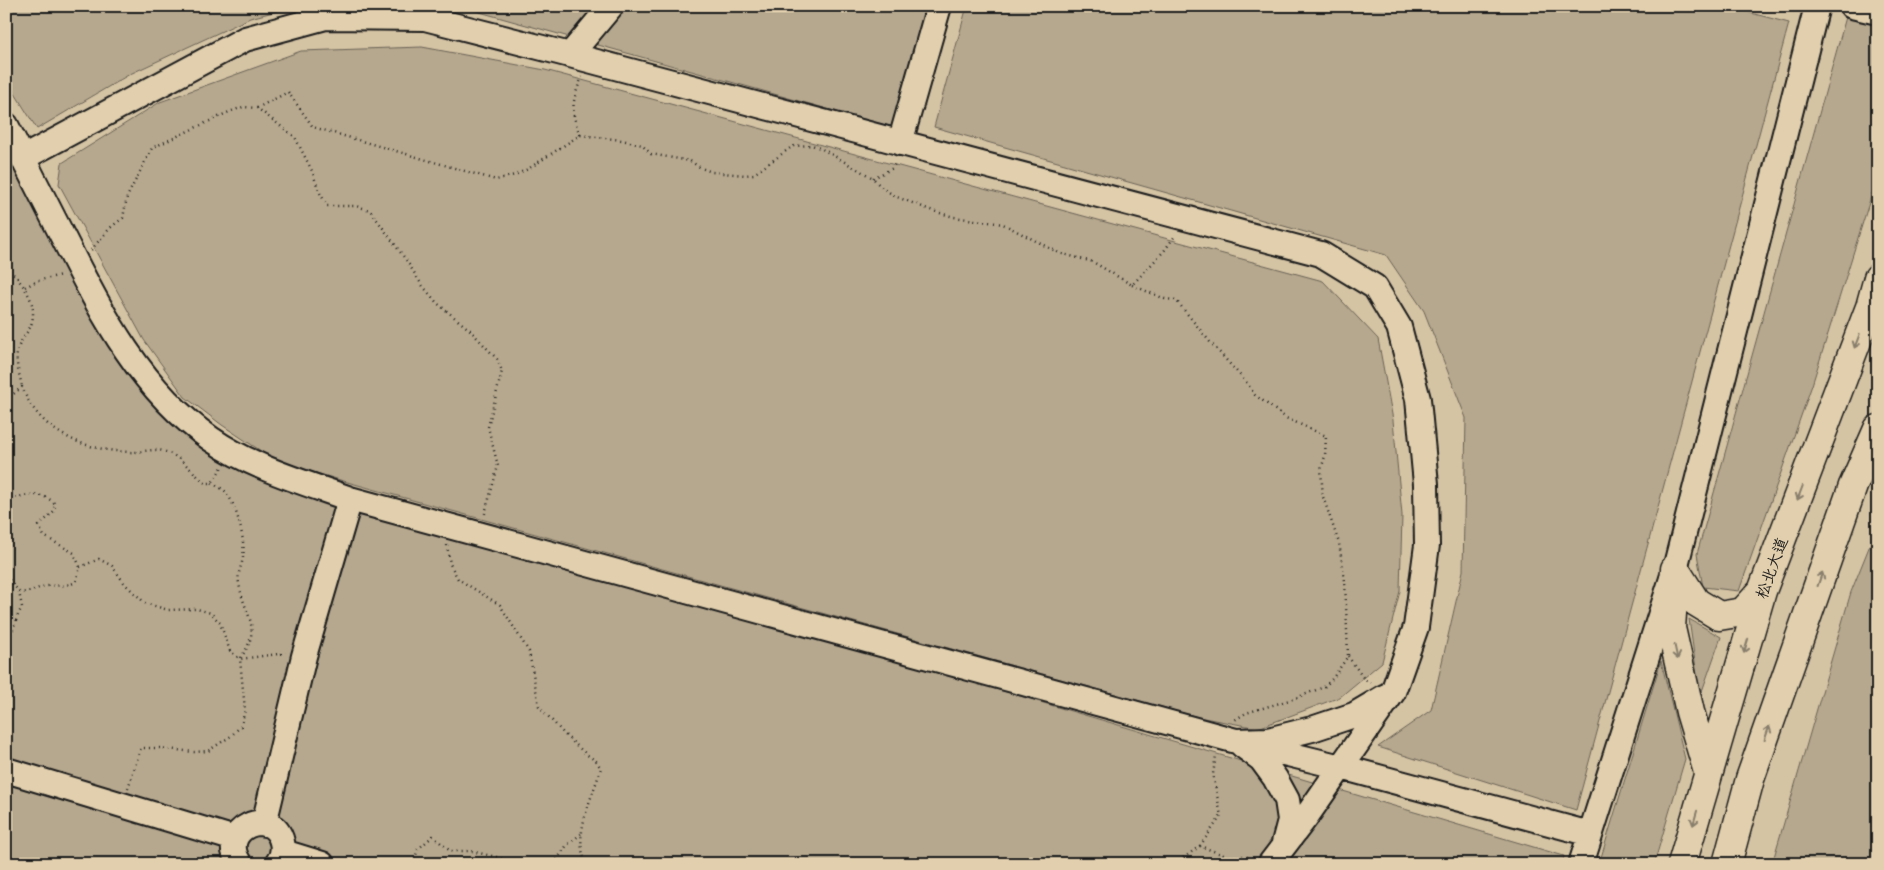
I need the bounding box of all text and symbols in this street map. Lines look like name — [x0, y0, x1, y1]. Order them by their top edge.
one-way arrow — [1852, 333, 1861, 348]
one-way arrow — [1794, 485, 1804, 500]
street label: 松北大道 — [1753, 535, 1791, 601]
one-way arrow — [1816, 572, 1826, 588]
one-way arrow — [1741, 638, 1751, 654]
one-way arrow — [1672, 643, 1682, 659]
one-way arrow — [1763, 725, 1772, 741]
one-way arrow — [1690, 809, 1700, 825]

